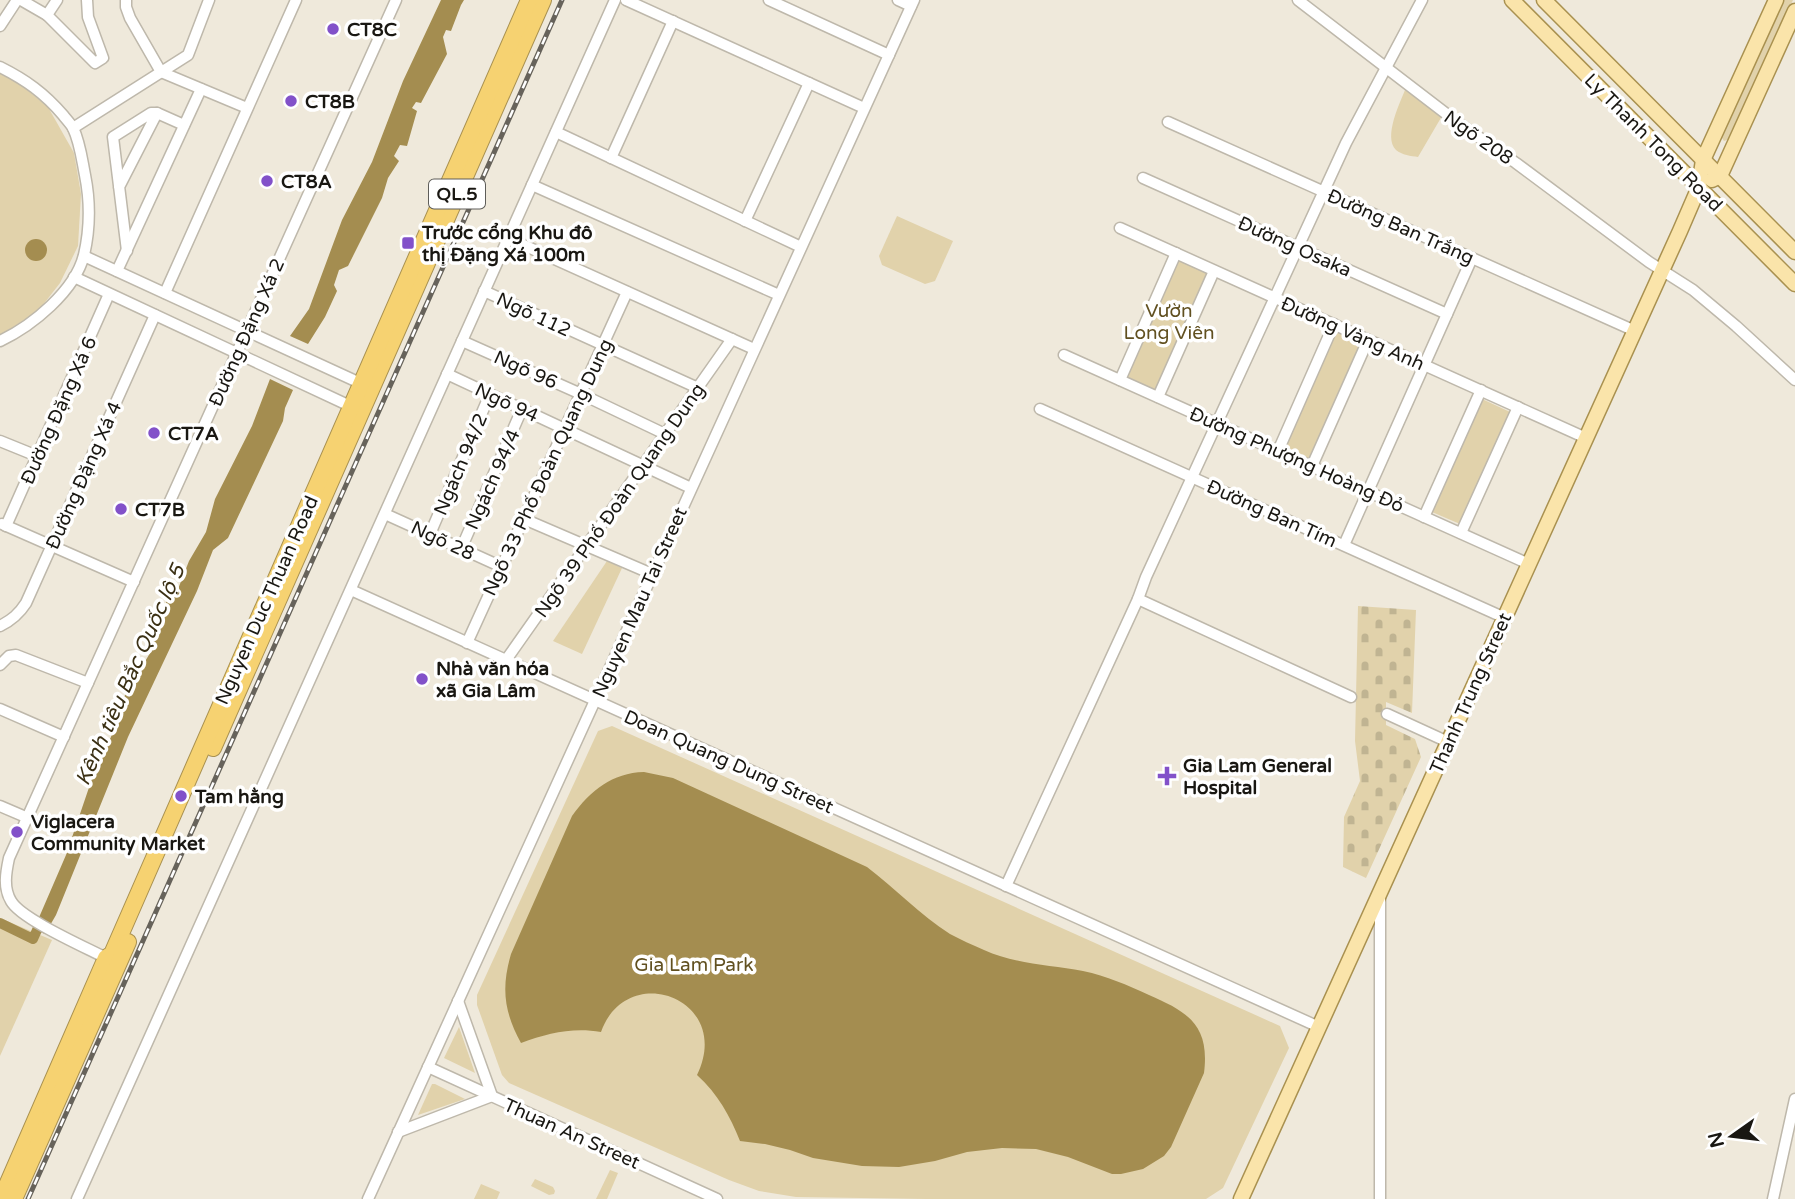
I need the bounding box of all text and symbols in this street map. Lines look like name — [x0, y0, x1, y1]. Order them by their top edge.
place label: CT8C — [347, 19, 397, 41]
marker: CT8C — [325, 21, 341, 37]
street label: Ly Thanh Tong Road — [1580, 69, 1727, 216]
place label: CT8B — [305, 91, 355, 113]
marker: CT8B — [283, 93, 299, 109]
street label: Ngõ 208 — [1440, 106, 1517, 170]
place label: CT8A — [281, 171, 332, 193]
marker: CT8A — [259, 173, 275, 189]
road number: QL.5 — [429, 180, 485, 209]
street label: Đường Ban Trắng — [1324, 185, 1477, 269]
street label: Đường Osaka — [1234, 212, 1355, 282]
place label: Trước cổng Khu đô thị Đặng Xá 100m — [421, 222, 593, 267]
marker: Trước cổng Khu đô thị Đặng Xá 100m — [400, 235, 416, 251]
street label: Đường Đặng Xá 2 — [204, 255, 289, 410]
street label: Ngõ 112 — [493, 288, 574, 342]
street label: Đường Vàng Anh — [1278, 292, 1428, 375]
park label: Vườn Long Viên — [1123, 300, 1215, 344]
street label: Đường Đặng Xá 6 — [16, 333, 101, 488]
street label: Ngõ 33 Phố Đoàn Quang Dung — [479, 335, 617, 599]
street label: Ngõ 96 — [490, 346, 561, 394]
street label: Ngõ 94 — [471, 379, 542, 427]
street label: Ngõ 39 Phố Đoàn Quang Dung — [530, 379, 709, 622]
street label: Đường Đặng Xá 4 — [41, 398, 126, 553]
street label: Đường Phượng Hoàng Đỏ — [1186, 403, 1407, 517]
street label: Ngách 94/2 — [430, 410, 492, 519]
place label: CT7A — [168, 423, 219, 445]
marker: CT7A — [146, 425, 162, 441]
street label: Ngách 94/4 — [461, 426, 525, 533]
street label: Đường Ban Tím — [1203, 475, 1340, 552]
street label: Nguyen Duc Thuan Road — [211, 493, 323, 708]
place label: CT7B — [135, 499, 185, 521]
marker: CT7B — [113, 501, 129, 517]
street label: Nguyen Mau Tai Street — [588, 504, 692, 701]
street label: Ngõ 28 — [407, 517, 478, 565]
water label: Kênh tiêu Bắc Quốc lộ 5 — [70, 559, 191, 790]
street label: Thanh Trung Street — [1426, 610, 1516, 777]
place label: Nhà văn hóa xã Gia Lâm — [436, 658, 549, 702]
marker: Nhà văn hóa xã Gia Lâm — [414, 671, 430, 687]
street label: Doan Quang Dung Street — [620, 706, 837, 818]
place label: Gia Lam General Hospital — [1183, 755, 1332, 800]
marker: Gia Lam General Hospital — [1157, 766, 1177, 786]
place label: Tam hằng — [194, 786, 284, 809]
marker: Tam hằng — [173, 788, 189, 804]
place label: Viglacera Community Market — [31, 811, 206, 856]
marker: Viglacera Community Market — [9, 824, 25, 840]
park label: Gia Lam Park — [634, 954, 754, 976]
street label: Thuan An Street — [500, 1094, 643, 1174]
north arrow — [1697, 1101, 1767, 1171]
text: N — [1704, 1130, 1729, 1150]

